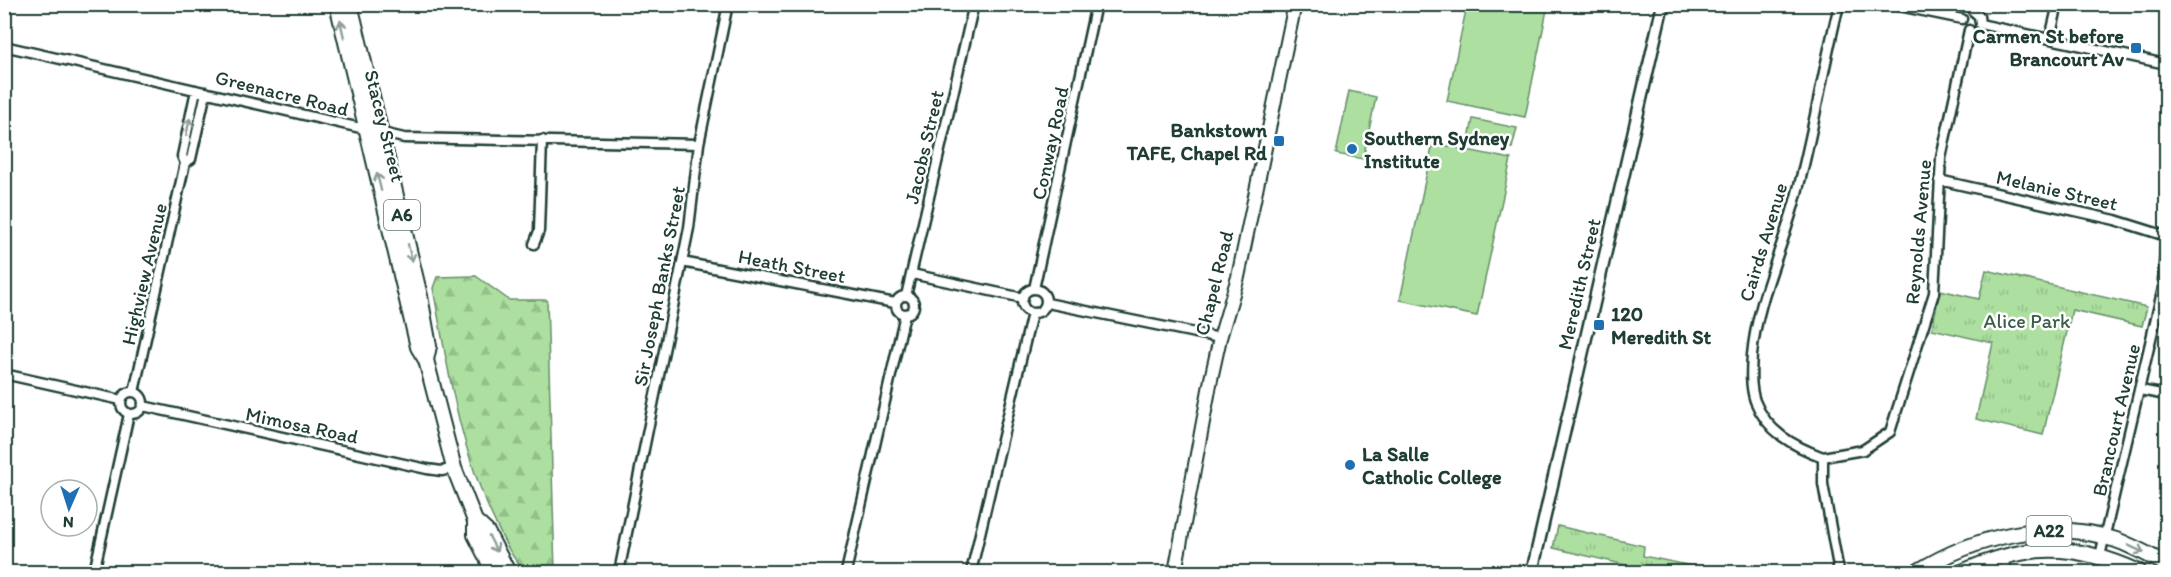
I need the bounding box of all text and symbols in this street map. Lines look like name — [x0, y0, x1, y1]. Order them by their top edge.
one-way arrow — [336, 19, 347, 39]
place label: Carmen St before Brancourt Av — [1973, 24, 2125, 71]
marker: Carmen St before Brancourt Av — [2129, 41, 2143, 55]
street label: Greenacre Road — [213, 65, 351, 121]
street label: Stacey Street — [359, 67, 411, 185]
street label: Conway Road — [1026, 84, 1074, 202]
street label: Jacobs Street — [899, 88, 949, 206]
one-way arrow — [183, 118, 194, 137]
place label: Bankstown TAFE, Chapel Rd — [1126, 118, 1268, 166]
place label: Southern Sydney Institute — [1364, 126, 1510, 173]
marker: Bankstown TAFE, Chapel Rd — [1272, 134, 1286, 148]
marker: Southern Sydney Institute — [1345, 142, 1359, 156]
street label: Reynolds Avenue — [1900, 159, 1936, 305]
street label: Melanie Street — [1994, 164, 2121, 216]
one-way arrow — [372, 173, 384, 192]
street label: Cairds Avenue — [1734, 180, 1792, 304]
street label: Sir Joseph Banks Street — [628, 184, 690, 388]
road number: A6 — [384, 200, 420, 230]
street label: Highview Avenue — [116, 201, 172, 347]
street label: Meredith Street — [1552, 216, 1606, 352]
street label: Chapel Road — [1189, 228, 1239, 338]
one-way arrow — [404, 243, 416, 262]
street label: Heath Street — [736, 244, 848, 288]
place label: 120 Meredith St — [1611, 302, 1711, 349]
park label: Alice Park — [1984, 309, 2071, 333]
marker: 120 Meredith St — [1592, 318, 1606, 332]
street label: Brancourt Avenue — [2087, 341, 2145, 499]
street label: Mimosa Road — [243, 401, 361, 449]
place label: La Salle Catholic College — [1362, 442, 1502, 490]
marker: La Salle Catholic College — [1343, 458, 1357, 472]
north arrow — [39, 478, 99, 538]
text: N — [62, 513, 74, 532]
road number: A22 — [2026, 516, 2072, 546]
one-way arrow — [488, 535, 500, 553]
one-way arrow — [2127, 544, 2145, 556]

